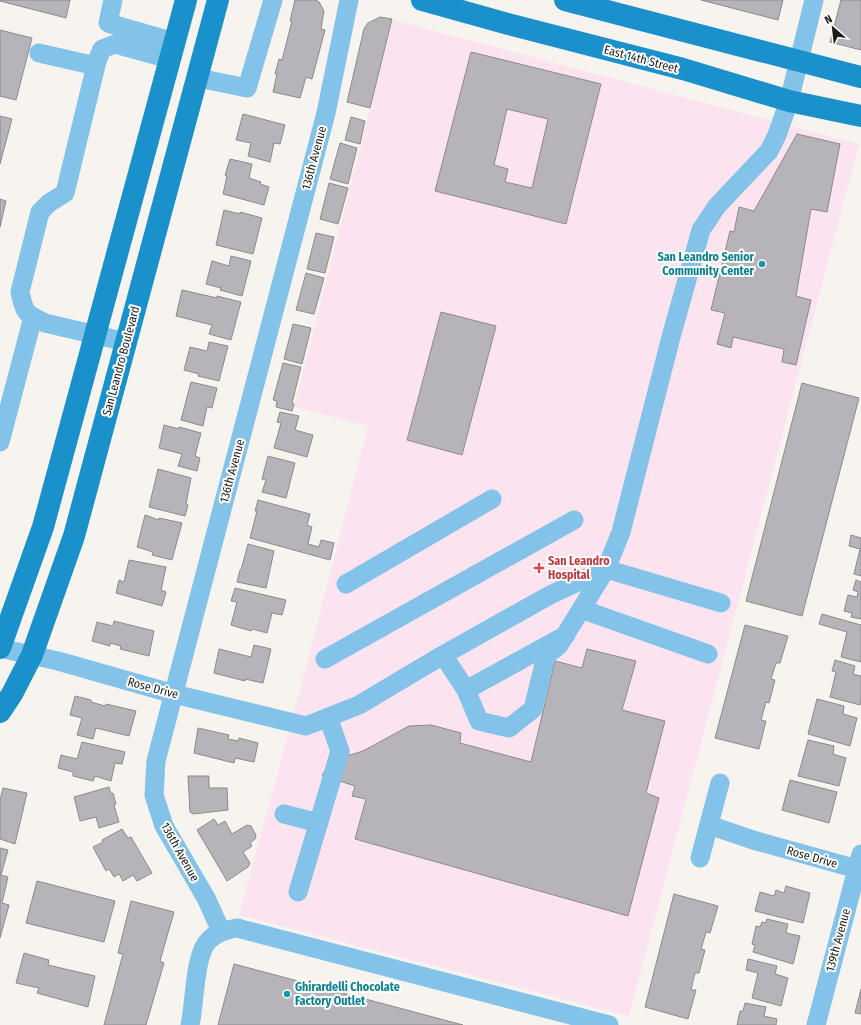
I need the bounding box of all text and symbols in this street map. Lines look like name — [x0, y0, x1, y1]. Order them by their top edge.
north arrow — [813, 8, 853, 48]
text: N — [823, 12, 835, 27]
street label: East 14th Street — [602, 42, 680, 76]
street label: 136th Avenue — [299, 125, 329, 191]
place label: San Leandro Senior Community Center — [657, 250, 755, 278]
marker: San Leandro Senior Community Center — [757, 259, 767, 269]
street label: San Leandro Boulevard — [100, 305, 142, 417]
street label: 136th Avenue — [217, 438, 247, 504]
place label: San Leandro Hospital — [548, 554, 610, 582]
marker: San Leandro Hospital — [533, 562, 545, 574]
street label: Rose Drive — [126, 675, 180, 702]
street label: 136th Avenue — [158, 820, 202, 884]
street label: Rose Drive — [785, 843, 839, 871]
street label: 139th Avenue — [823, 907, 853, 973]
place label: Ghirardelli Chocolate Factory Outlet — [295, 980, 400, 1008]
marker: Ghirardelli Chocolate Factory Outlet — [282, 989, 292, 999]

